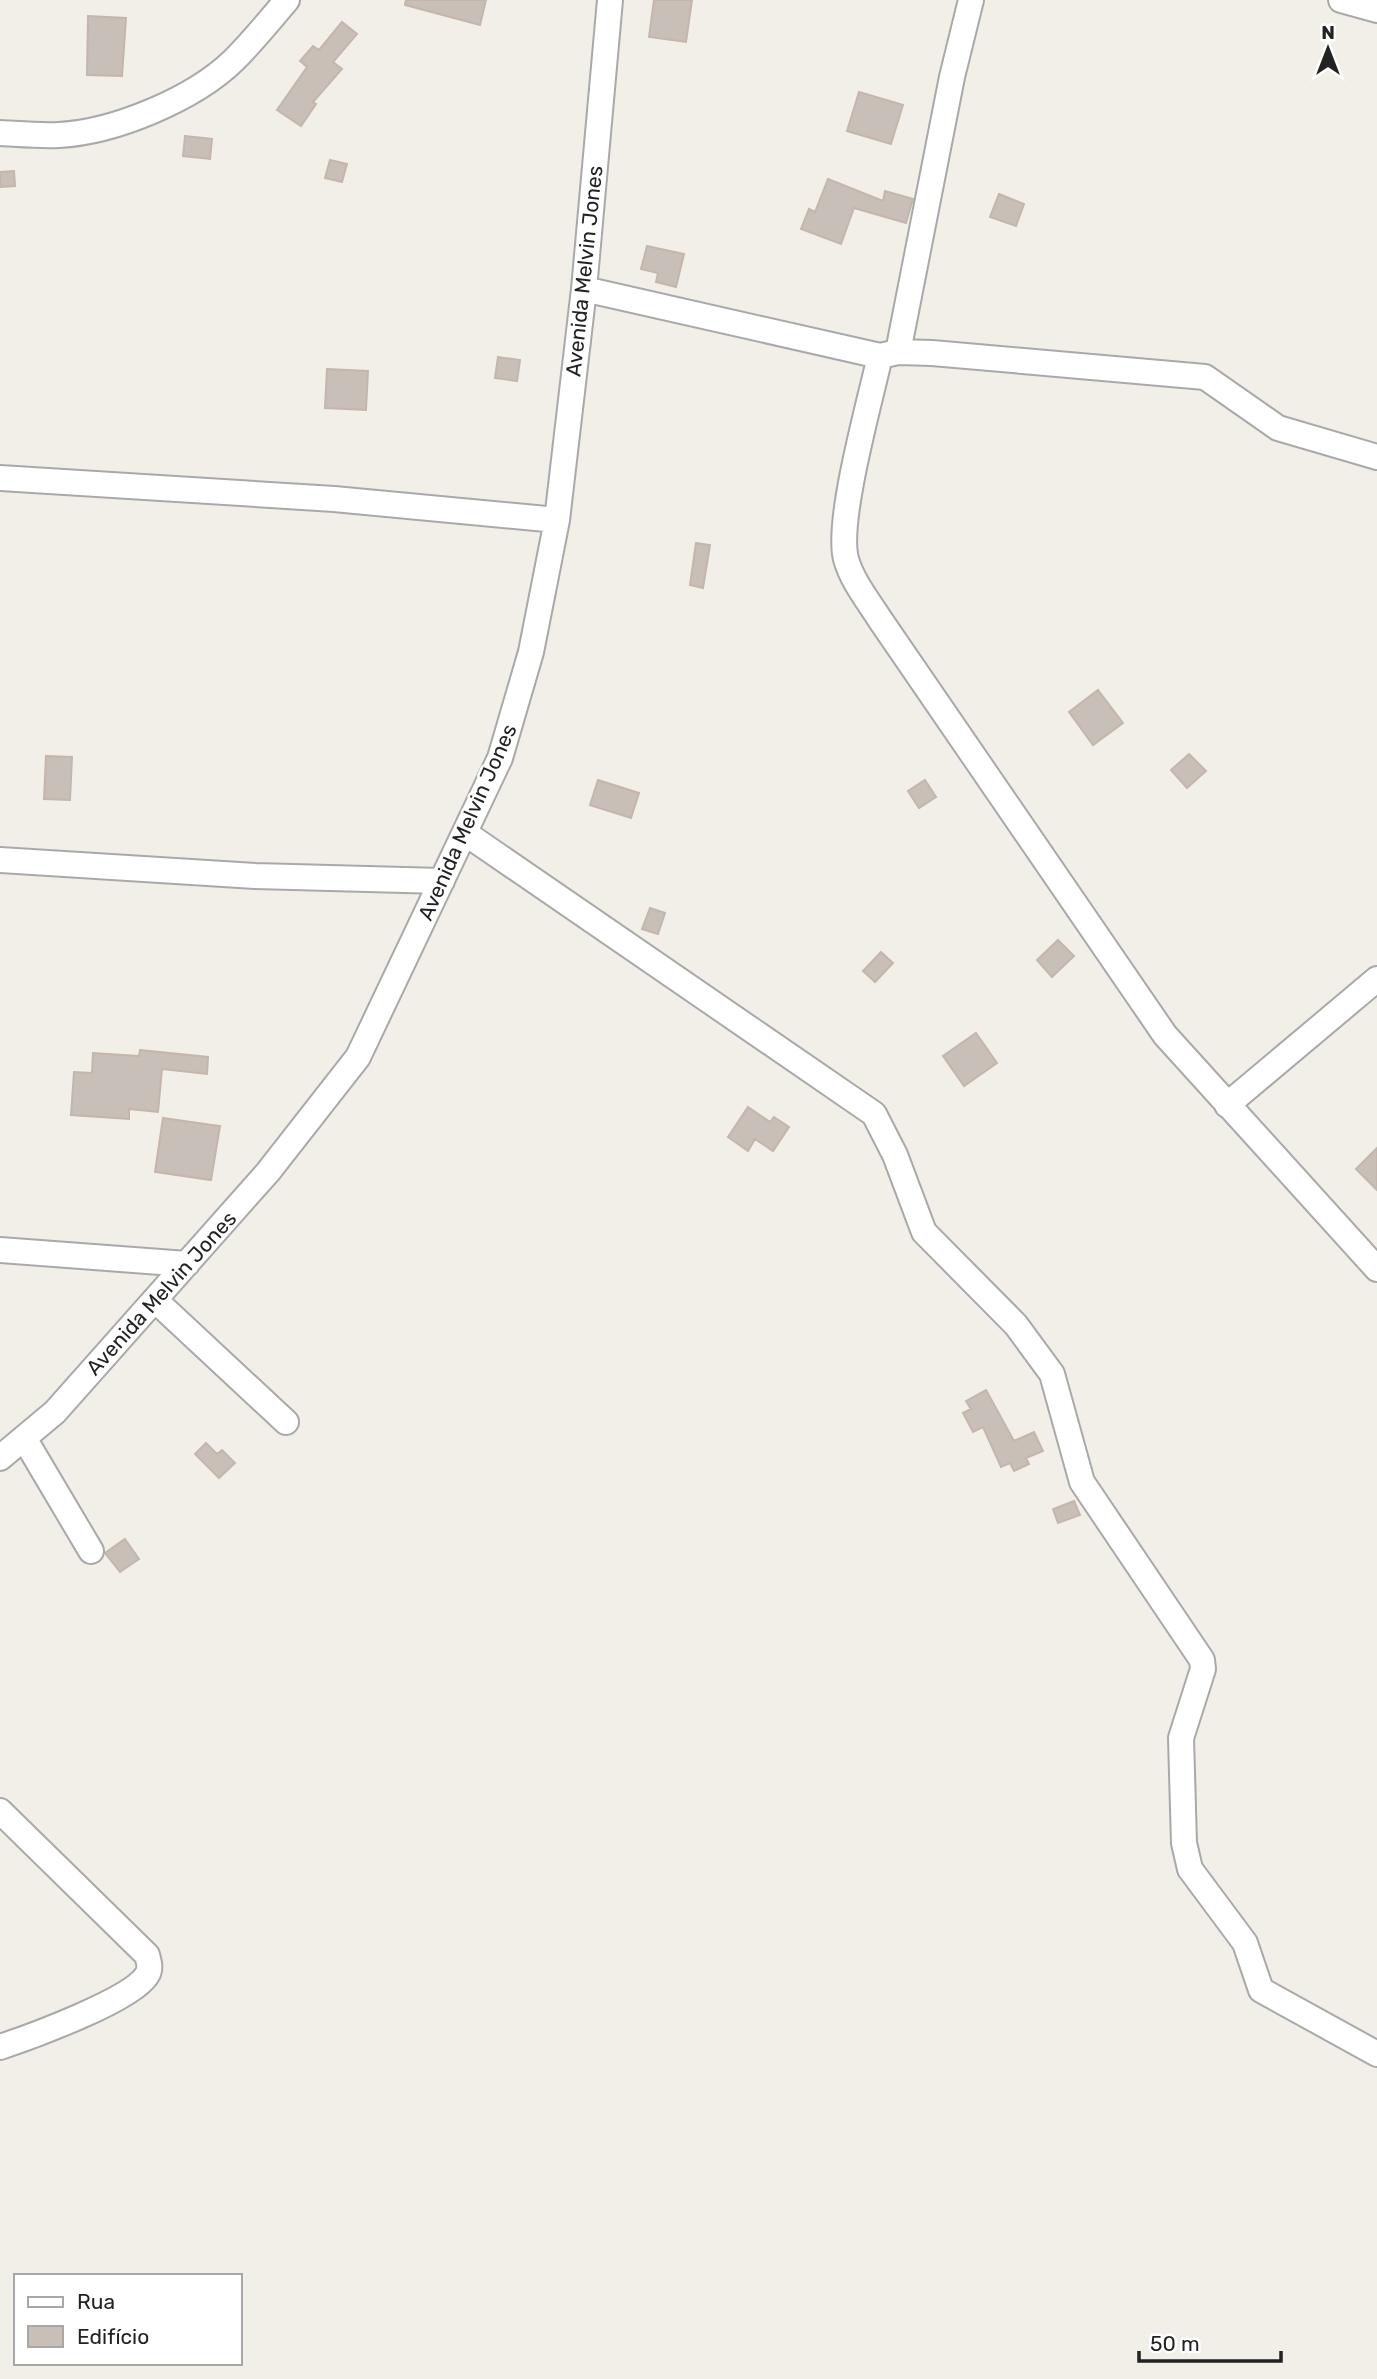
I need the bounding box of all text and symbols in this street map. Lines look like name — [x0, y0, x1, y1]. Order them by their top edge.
north arrow — [1293, 14, 1363, 84]
text: N — [1321, 21, 1335, 44]
street label: Avenida Melvin Jones — [560, 164, 608, 378]
street label: Avenida Melvin Jones — [412, 720, 522, 924]
street label: Avenida Melvin Jones — [81, 1206, 241, 1380]
legend — [14, 2274, 242, 2365]
text: Rua — [77, 2289, 115, 2314]
scale bar — [1139, 2320, 1281, 2364]
text: Edifício — [77, 2324, 149, 2349]
text: 50 m — [1150, 2331, 1200, 2356]

